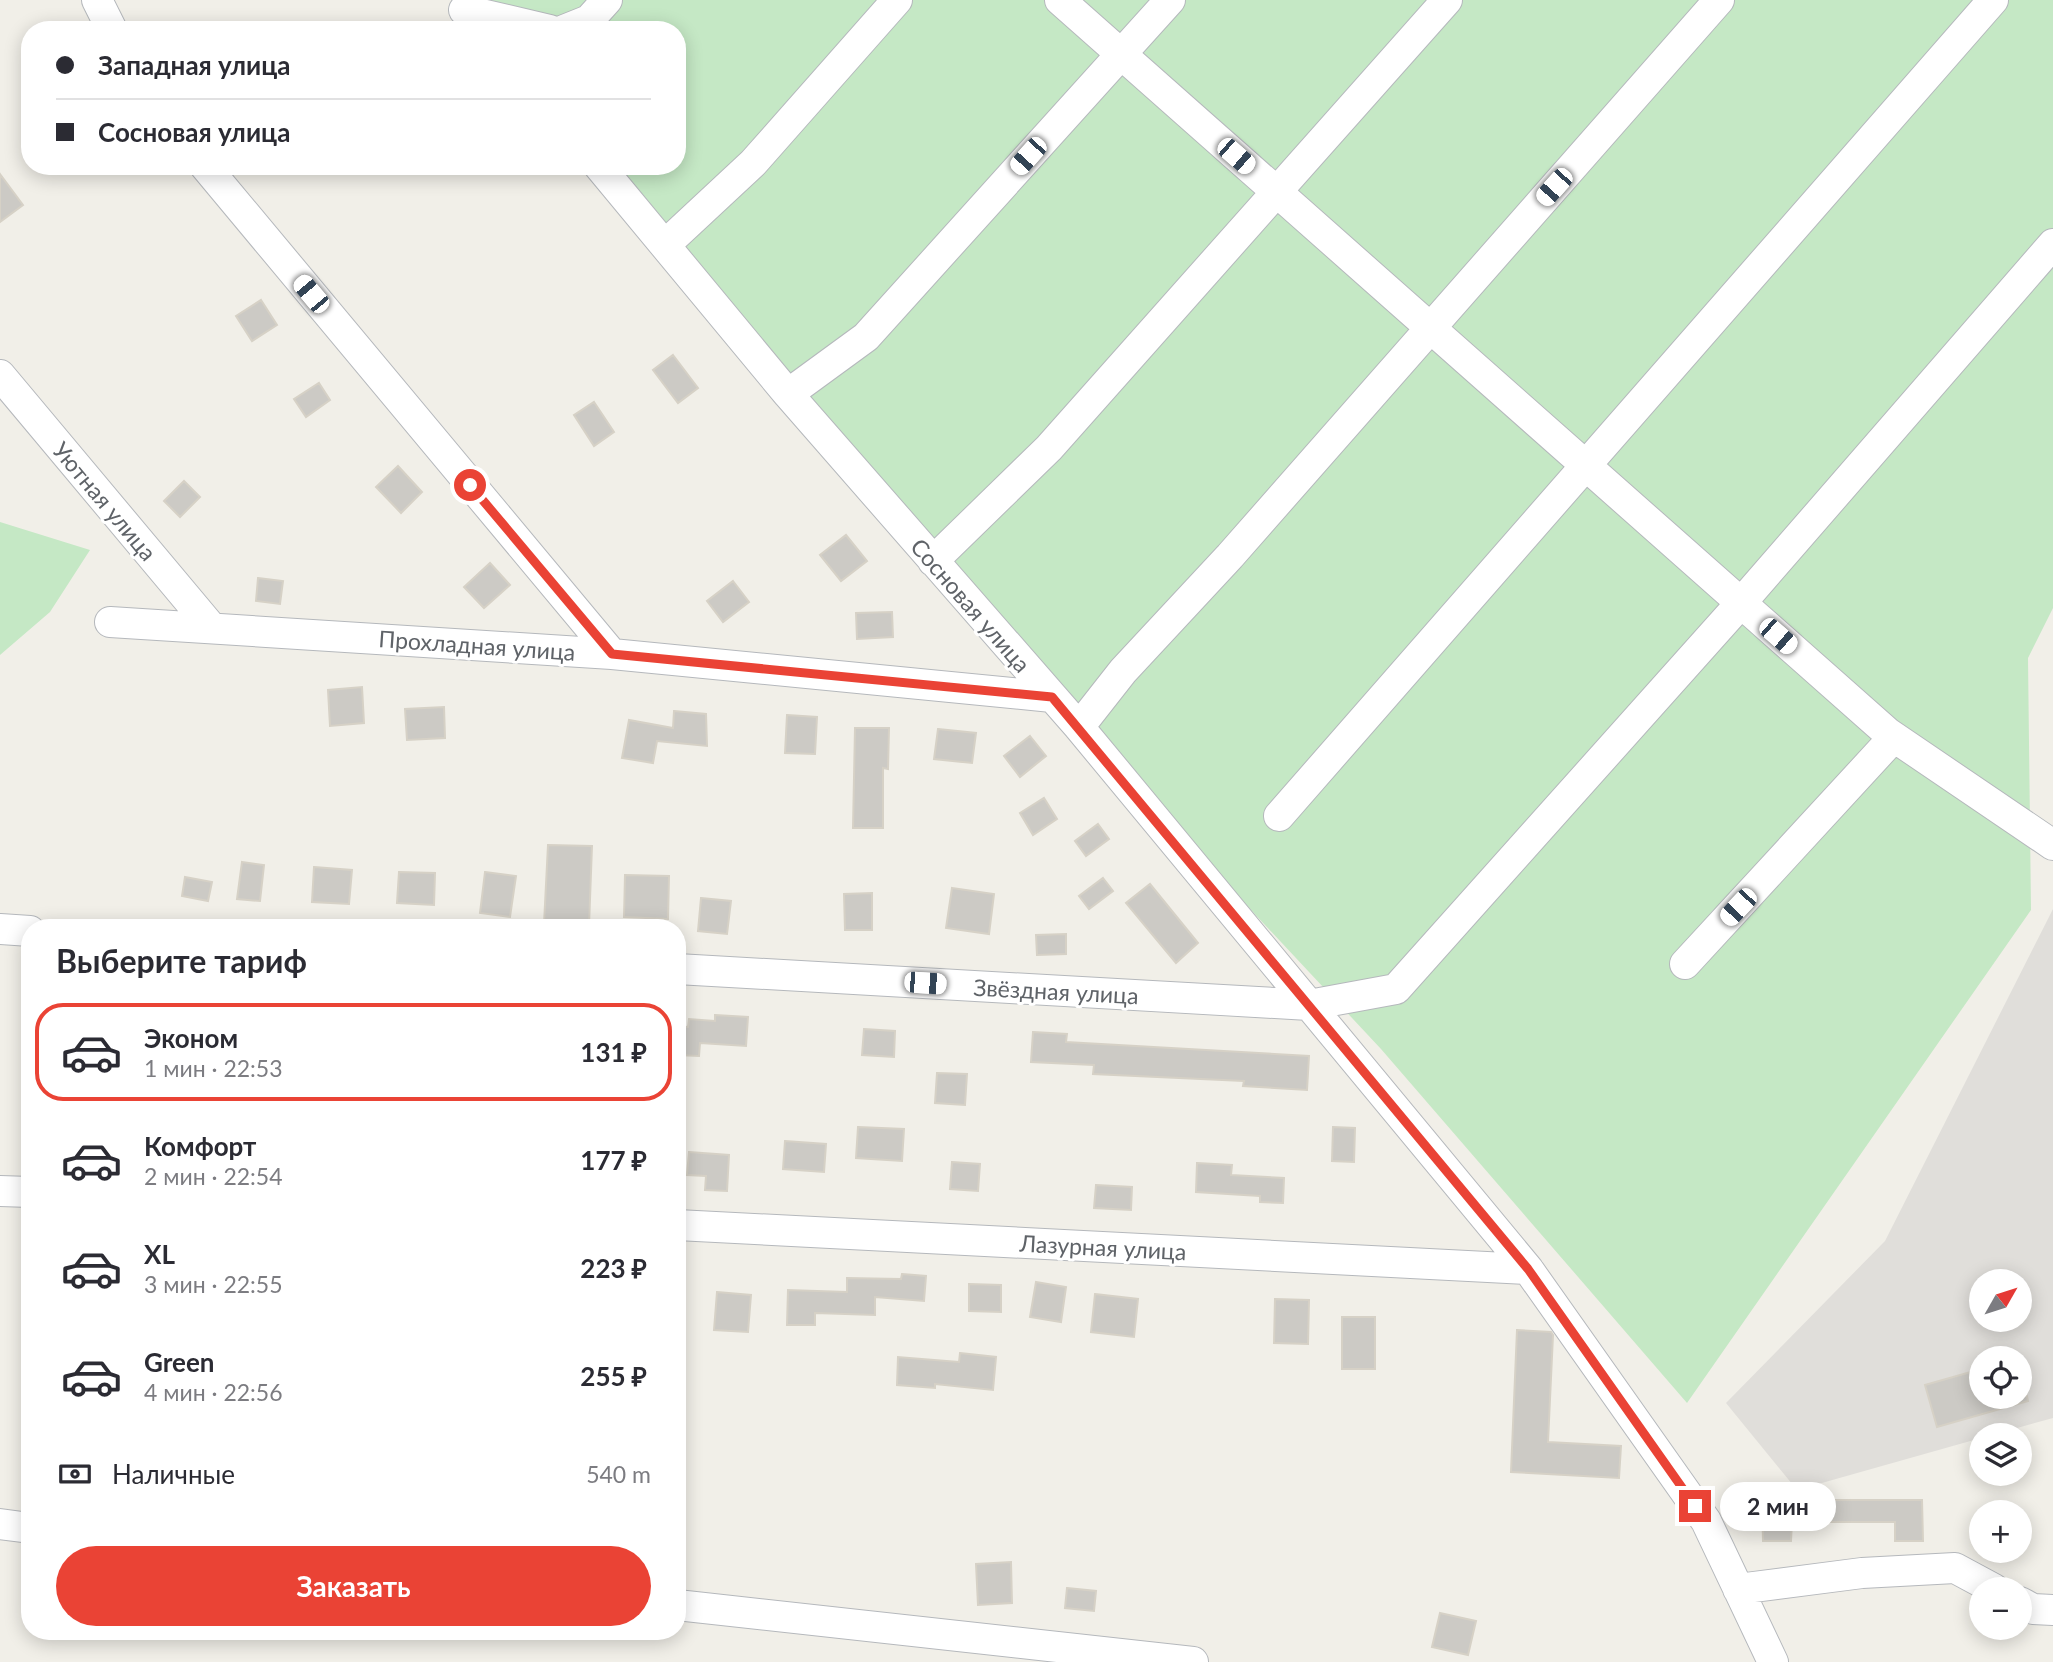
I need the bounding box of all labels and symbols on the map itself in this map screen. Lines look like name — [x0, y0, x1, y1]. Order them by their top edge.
car — [1007, 133, 1050, 179]
car — [1214, 134, 1259, 178]
car — [1533, 164, 1576, 210]
car — [290, 271, 333, 317]
street label: Уютная улица — [47, 436, 163, 566]
route start — [454, 469, 486, 501]
street label: Сосновая улица — [905, 532, 1037, 678]
car — [1756, 614, 1801, 658]
street label: Прохладная улица — [378, 624, 576, 666]
car — [1716, 884, 1761, 930]
car — [904, 971, 947, 995]
street label: Звёздная улица — [973, 973, 1139, 1009]
street label: Лазурная улица — [1018, 1229, 1187, 1265]
north arrow — [1969, 1269, 2032, 1332]
callout: 2 мин — [1720, 1482, 1835, 1530]
route end — [1679, 1490, 1711, 1522]

